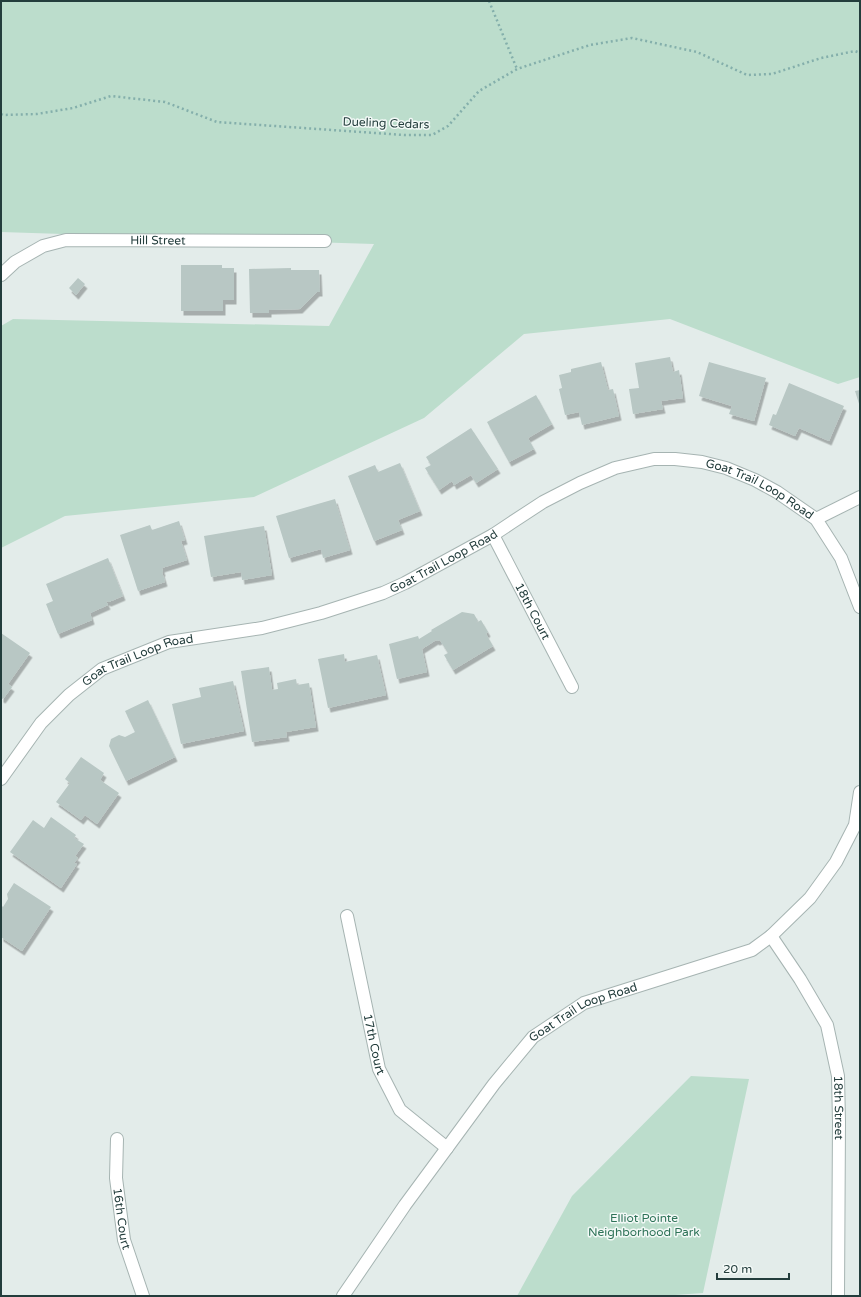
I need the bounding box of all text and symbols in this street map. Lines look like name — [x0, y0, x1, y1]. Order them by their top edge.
street label: Dueling Cedars — [342, 114, 430, 132]
street label: Hill Street — [130, 233, 186, 247]
street label: Goat Trail Loop Road — [704, 456, 816, 522]
street label: Goat Trail Loop Road — [388, 527, 500, 596]
street label: 18th Court — [512, 581, 553, 642]
street label: Goat Trail Loop Road — [79, 631, 194, 689]
street label: Goat Trail Loop Road — [526, 980, 639, 1045]
street label: 17th Court — [361, 1012, 388, 1078]
street label: 18th Street — [831, 1075, 846, 1140]
street label: 16th Court — [110, 1187, 134, 1252]
park label: Elliot Pointe Neighborhood Park — [588, 1211, 700, 1239]
scale bar — [717, 1255, 789, 1281]
text: 20 m — [723, 1262, 752, 1276]

